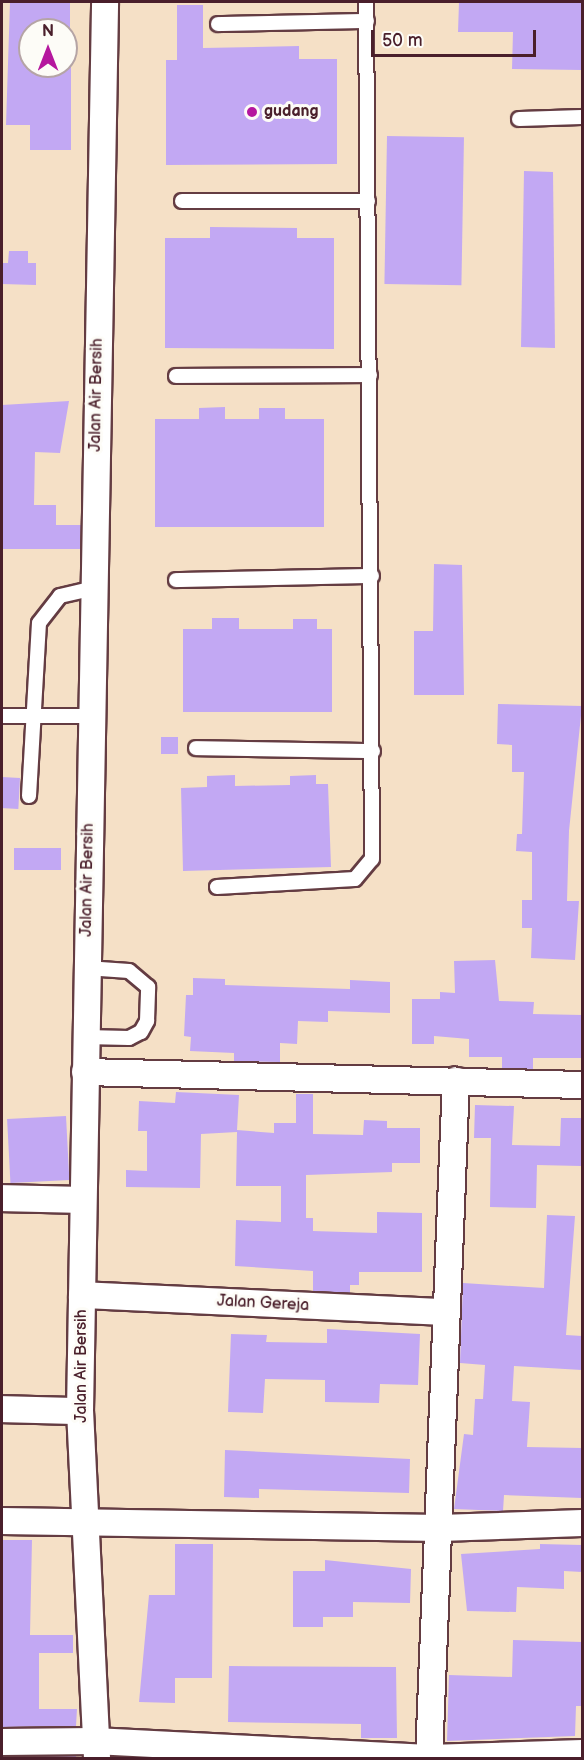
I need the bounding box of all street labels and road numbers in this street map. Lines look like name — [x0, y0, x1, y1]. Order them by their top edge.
street label: Jalan Air Bersih — [86, 338, 108, 452]
street label: Jalan Air Bersih — [77, 823, 99, 937]
street label: Jalan Gereja — [216, 1292, 310, 1316]
street label: Jalan Air Bersih — [72, 1309, 92, 1423]

